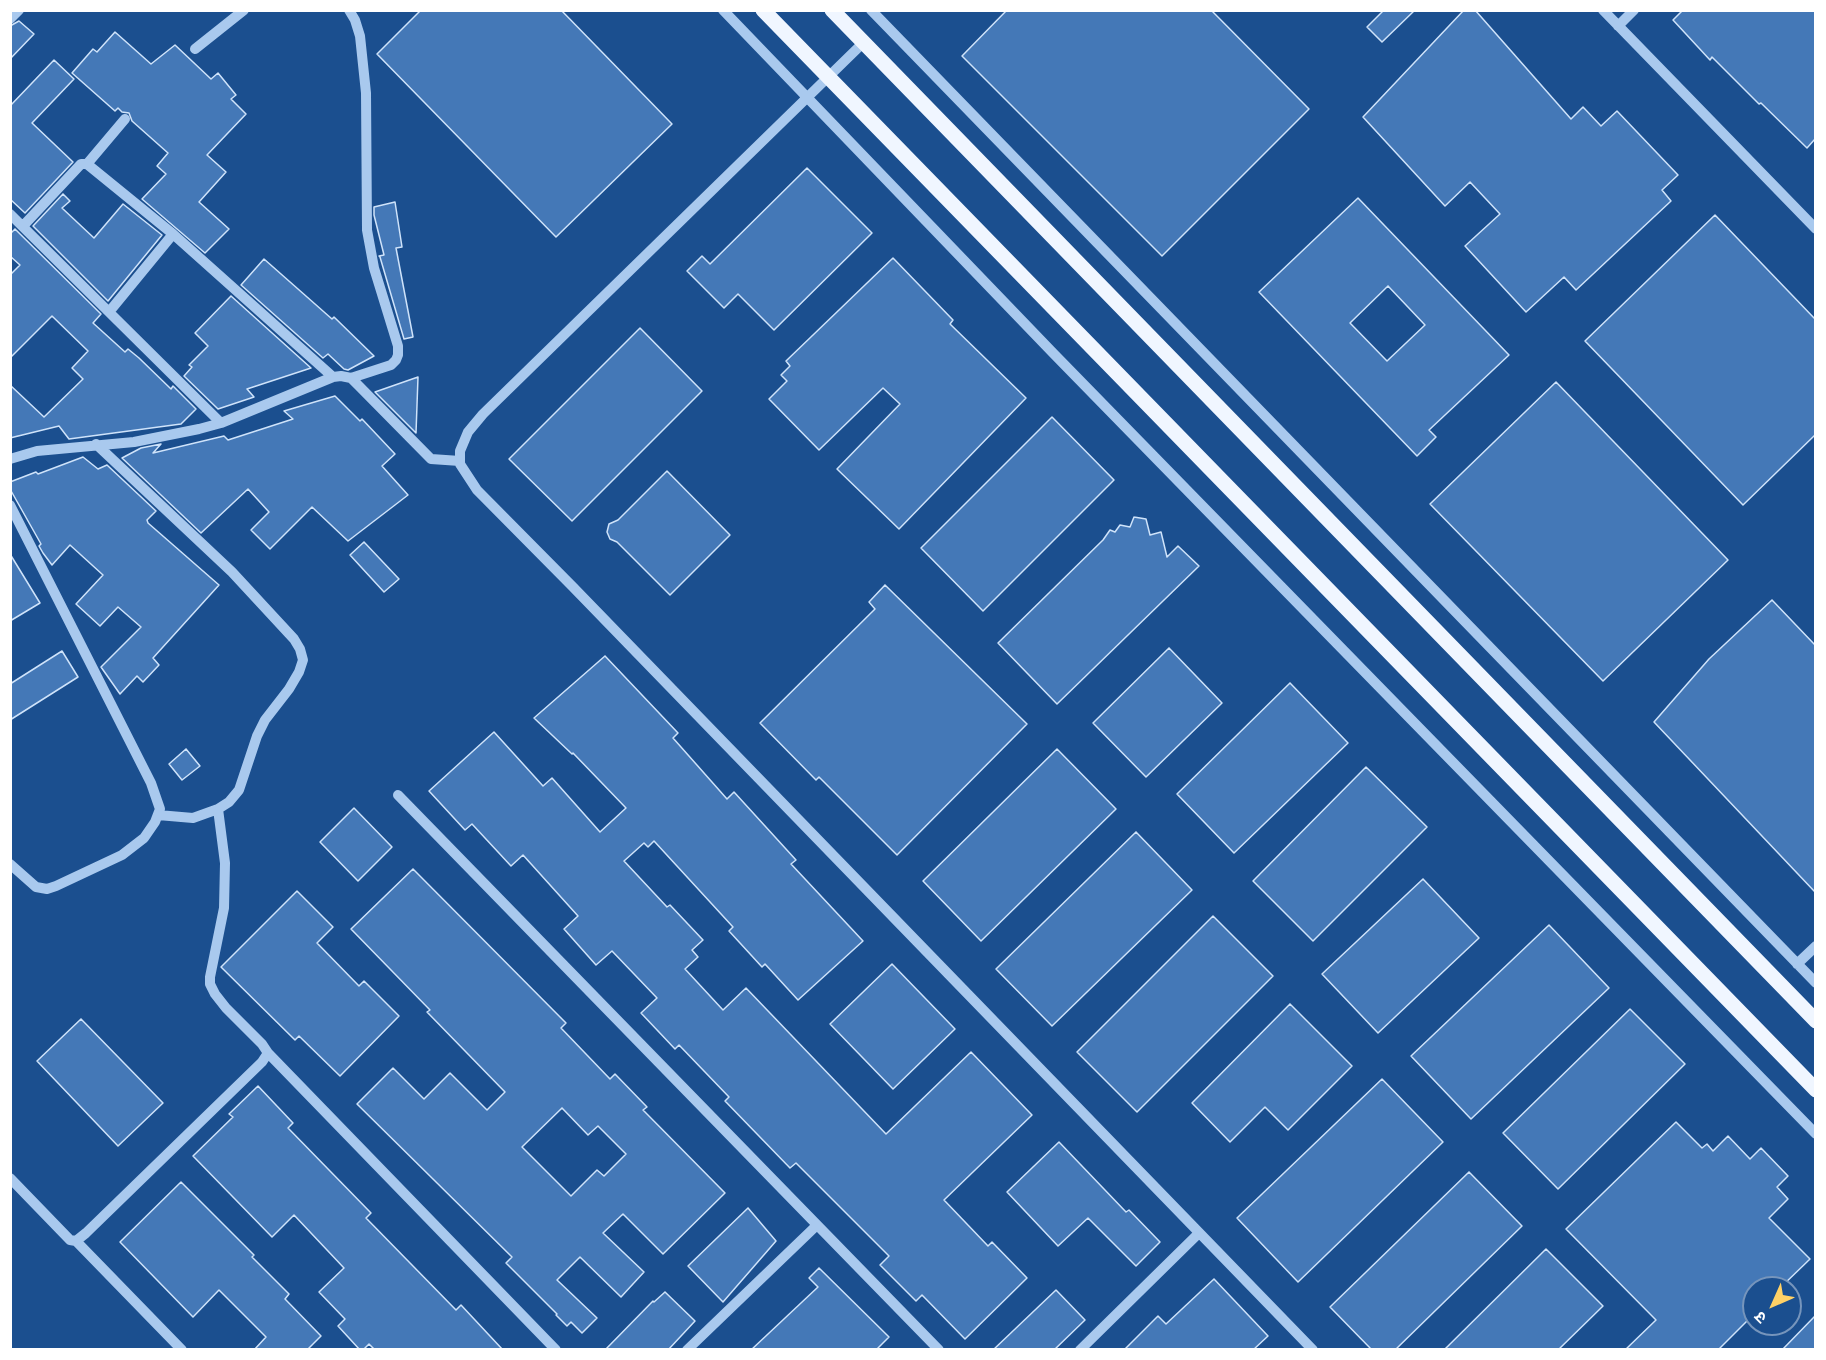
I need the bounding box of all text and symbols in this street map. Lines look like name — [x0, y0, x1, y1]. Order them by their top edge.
north arrow — [1742, 1276, 1802, 1336]
text: उ — [1751, 1308, 1770, 1327]

